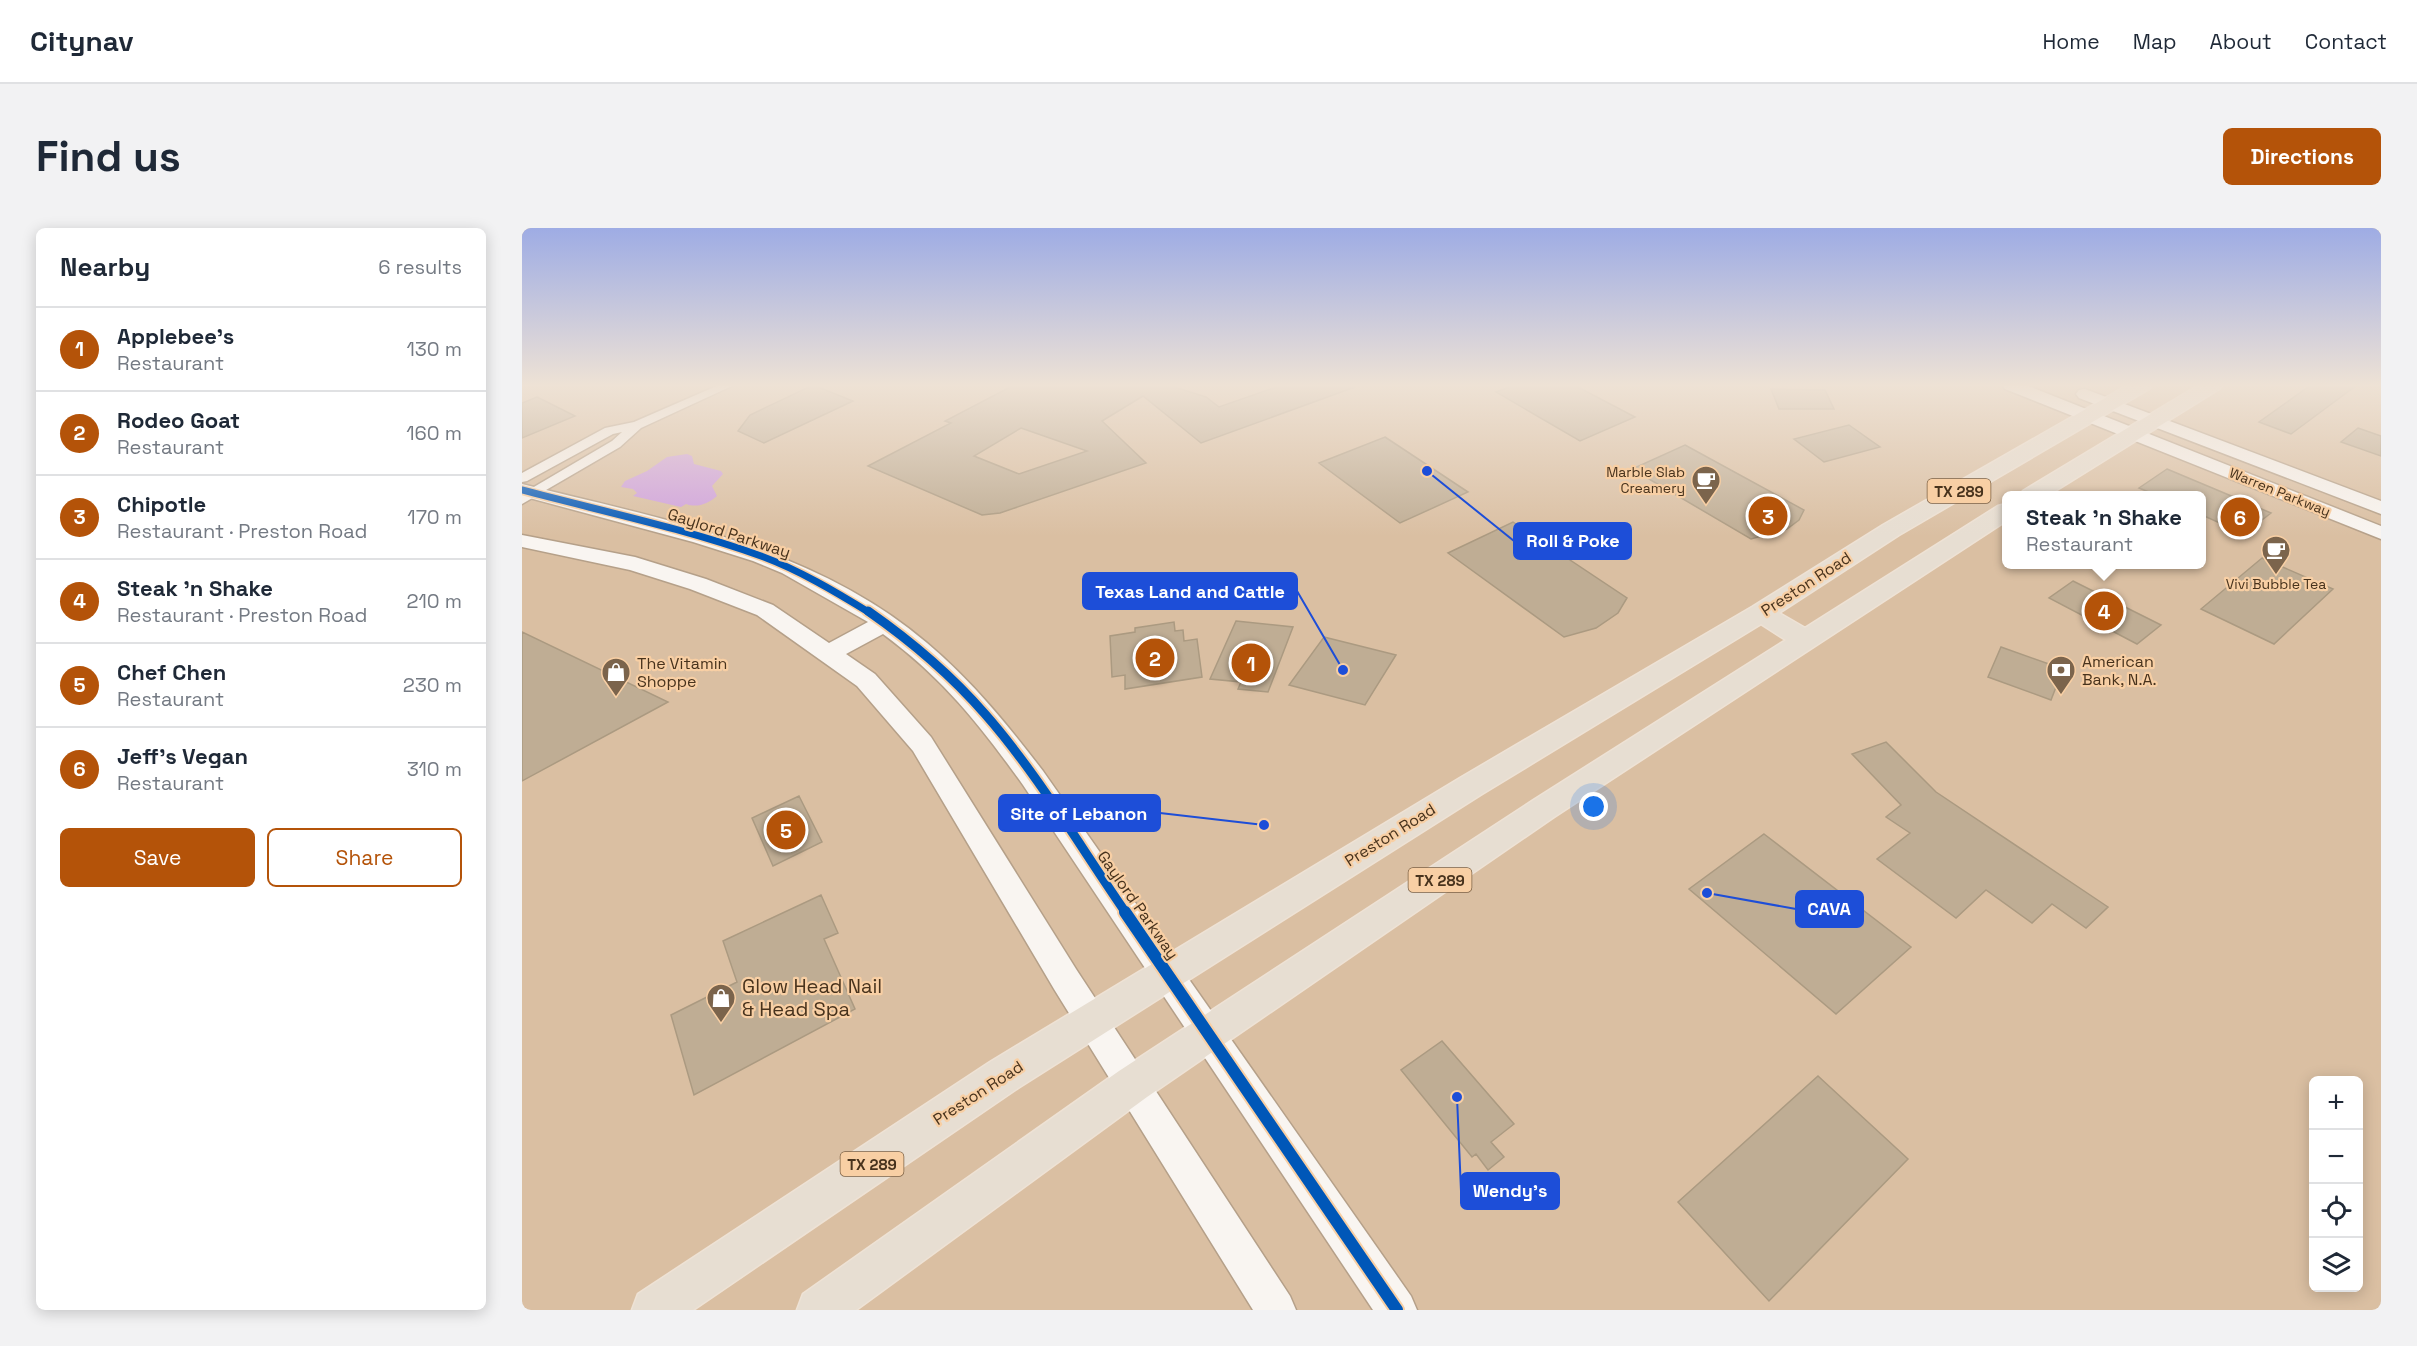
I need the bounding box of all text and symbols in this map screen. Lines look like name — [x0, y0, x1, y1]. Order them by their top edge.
text: Citynav — [30, 23, 134, 59]
text: Home — [2042, 28, 2100, 55]
text: Map — [2133, 28, 2177, 55]
text: About — [2210, 28, 2272, 55]
text: Contact — [2305, 28, 2387, 55]
button: Directions — [2223, 128, 2381, 185]
text: Find us — [36, 130, 181, 183]
text: Nearby — [60, 250, 150, 284]
text: 6 results — [378, 254, 462, 280]
text: Applebee's — [117, 322, 234, 350]
text: 1 — [75, 336, 84, 362]
text: 130 m — [406, 336, 462, 362]
text: Restaurant — [117, 350, 224, 376]
text: Rodeo Goat — [117, 406, 240, 434]
text: 2 — [74, 420, 85, 446]
text: 160 m — [406, 420, 462, 446]
text: Restaurant — [117, 434, 224, 460]
place label: Marble Slab Creamery — [1606, 463, 1685, 497]
cafe icon: Marble Slab Creamery — [1690, 464, 1722, 506]
street label: Warren Parkway — [2227, 464, 2333, 520]
road number: TX 289 — [1928, 479, 1990, 503]
text: Chipotle — [117, 490, 206, 518]
popup — [2002, 491, 2206, 569]
pin: 3 — [1748, 494, 1788, 538]
pin: 6 — [2220, 494, 2260, 540]
street label: Gaylord Parkway — [665, 503, 793, 563]
text: Steak 'n Shake — [2026, 503, 2182, 531]
text: 3 — [73, 504, 86, 530]
text: 170 m — [407, 504, 462, 530]
text: Restaurant · Preston Road — [117, 518, 367, 544]
callout: Roll & Poke — [1514, 523, 1631, 559]
text: Roll & Poke — [1526, 529, 1620, 552]
text: Restaurant — [2026, 531, 2133, 557]
cafe icon: Vivi Bubble Tea — [2260, 534, 2292, 576]
street label: Preston Road — [1757, 547, 1855, 621]
callout: Texas Land and Cattle — [1083, 573, 1297, 609]
text: Steak 'n Shake — [117, 574, 273, 602]
place label: Vivi Bubble Tea — [2226, 575, 2326, 593]
text: Texas Land and Cattle — [1095, 580, 1285, 603]
text: 4 — [73, 588, 86, 614]
text: 210 m — [406, 588, 462, 614]
pin: 4 — [2084, 588, 2124, 634]
text: Restaurant · Preston Road — [117, 602, 367, 628]
pin: 2 — [1136, 636, 1174, 680]
pin: 1 — [1232, 640, 1270, 686]
place label: American Bank, N.A. — [2082, 651, 2157, 690]
place label: The Vitamin Shoppe — [637, 653, 727, 692]
bank icon: American Bank, N.A. — [2045, 654, 2077, 696]
shop icon: The Vitamin Shoppe — [600, 656, 632, 698]
text: Chef Chen — [117, 658, 226, 686]
text: 5 — [74, 672, 86, 698]
text: 230 m — [403, 672, 462, 698]
text: Restaurant — [117, 686, 224, 712]
text: Jeff's Vegan — [117, 742, 248, 770]
text: 6 — [73, 756, 86, 782]
text: 310 m — [407, 756, 462, 782]
text: Restaurant — [117, 770, 224, 796]
your location — [1579, 792, 1608, 821]
callout: Site of Lebanon — [999, 795, 1160, 831]
street label: Preston Road — [1341, 799, 1439, 871]
text: Site of Lebanon — [1011, 802, 1147, 825]
pin: 5 — [766, 808, 806, 852]
button: Save — [60, 828, 255, 887]
button: Share — [267, 828, 462, 887]
street label: Gaylord Parkway — [1093, 847, 1183, 963]
road number: TX 289 — [1408, 868, 1472, 892]
callout: CAVA — [1796, 891, 1863, 927]
text: CAVA — [1807, 897, 1851, 920]
place label: Glow Head Nail & Head Spa — [742, 973, 882, 1022]
shop icon: Glow Head Nail & Head Spa — [705, 982, 737, 1024]
street label: Preston Road — [929, 1056, 1027, 1130]
map controls — [2309, 1076, 2363, 1292]
button: + — [2309, 1076, 2363, 1130]
button: − — [2309, 1130, 2363, 1184]
road number: TX 289 — [840, 1152, 904, 1176]
callout: Wendy's — [1461, 1173, 1559, 1209]
text: Wendy's — [1473, 1179, 1547, 1202]
button: locate — [2309, 1184, 2363, 1238]
button: layers — [2309, 1238, 2363, 1292]

